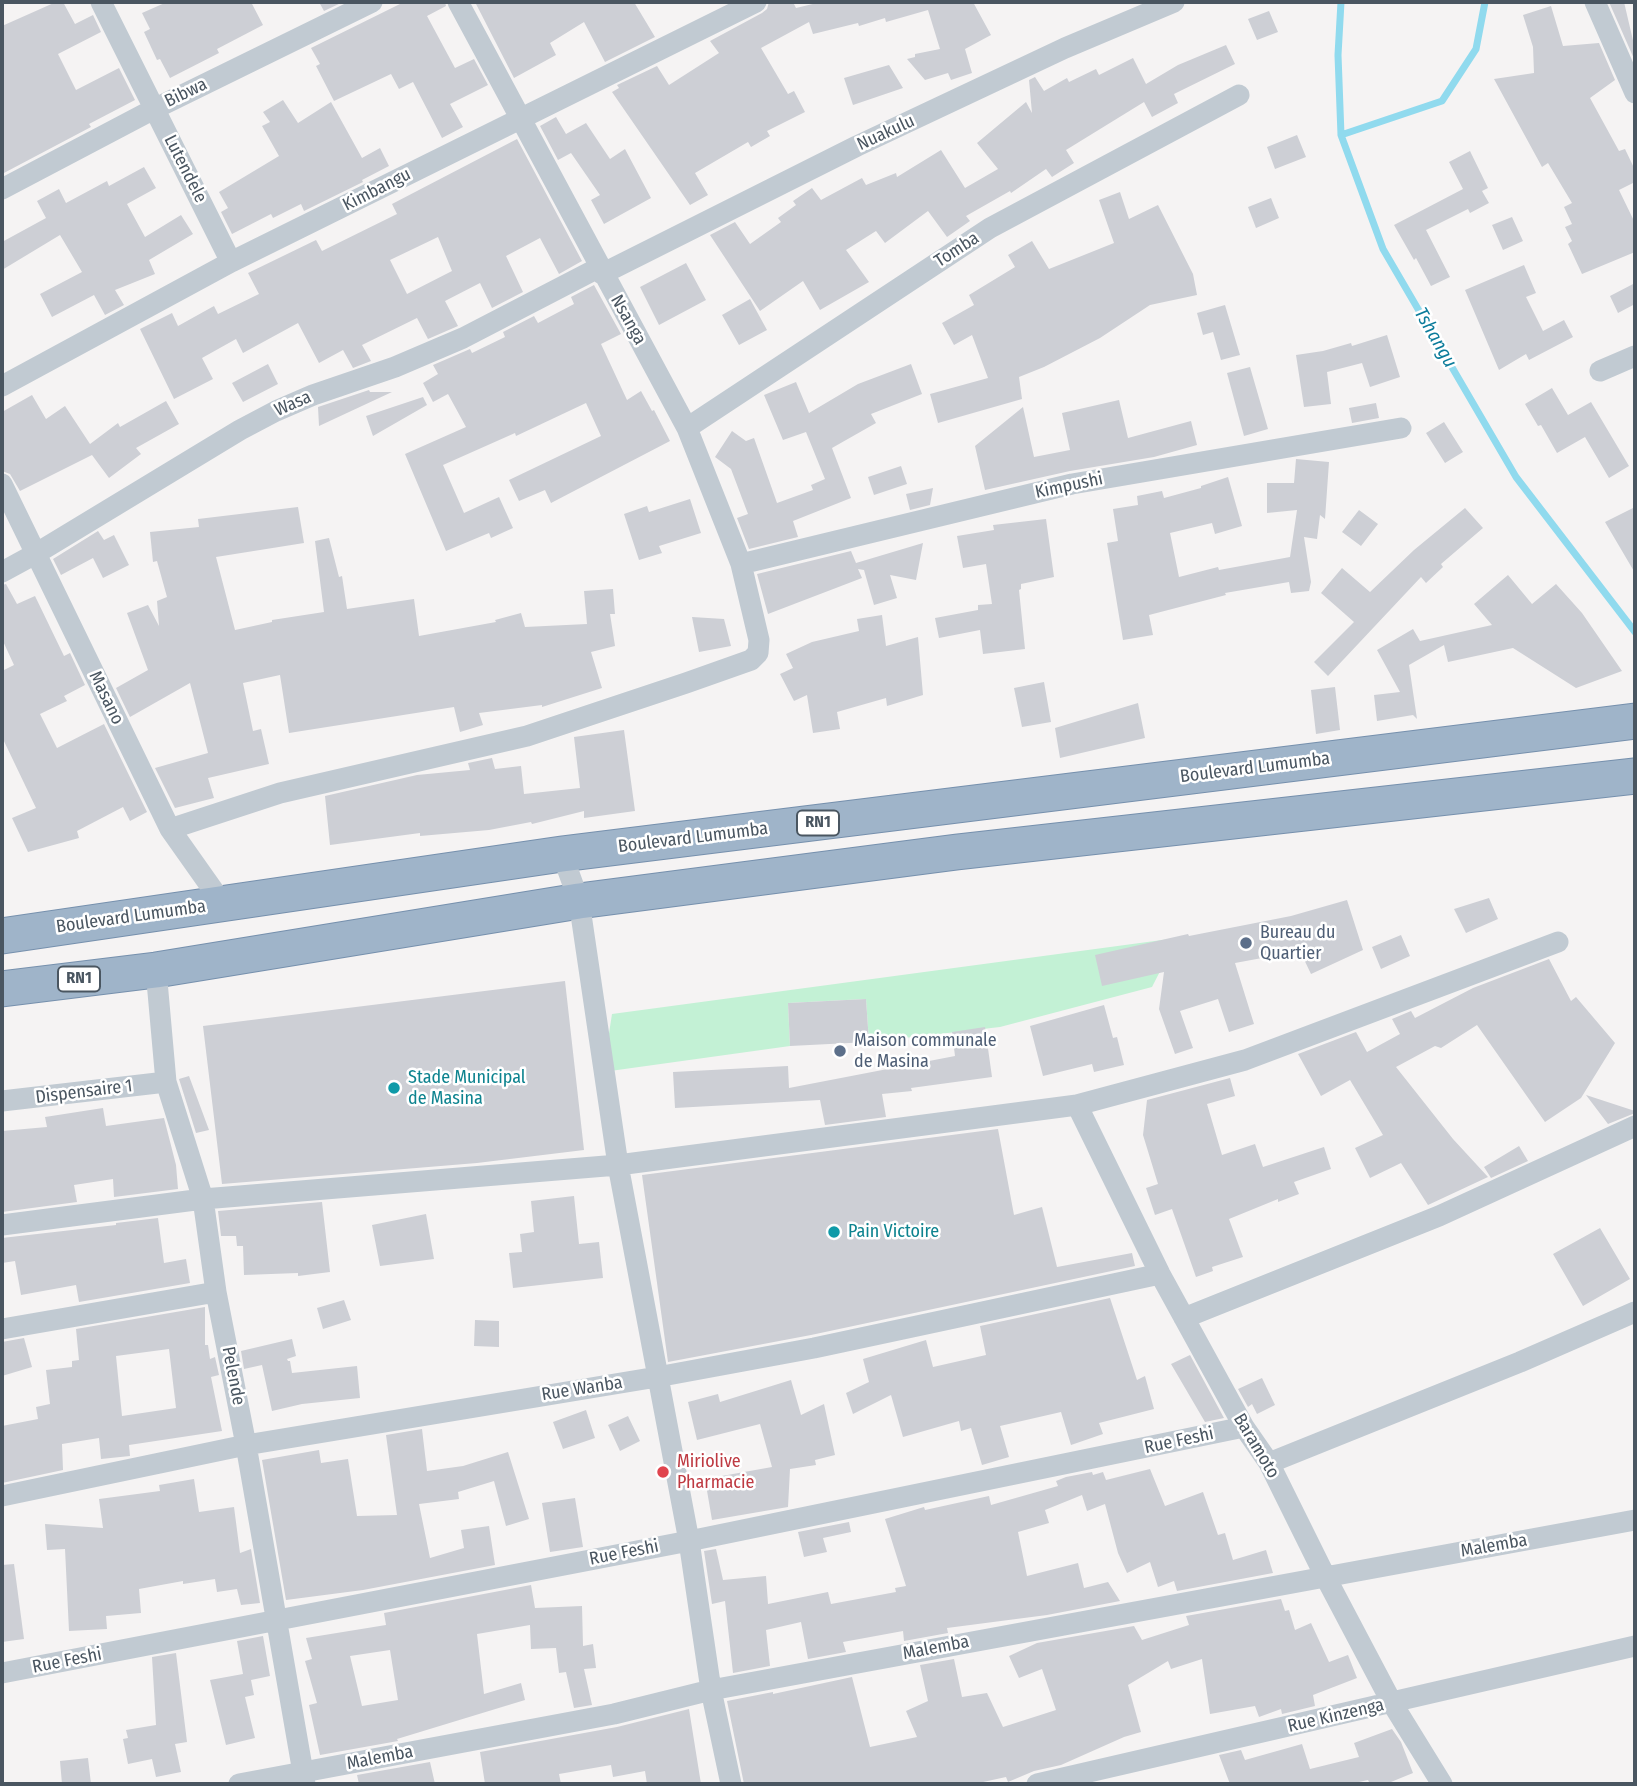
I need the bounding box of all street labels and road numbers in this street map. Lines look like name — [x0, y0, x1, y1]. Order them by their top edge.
street label: Bibwa — [161, 74, 211, 112]
street label: Nuakulu — [854, 110, 918, 156]
street label: Lutendele — [159, 131, 211, 207]
street label: Kimbangu — [339, 164, 415, 216]
street label: Tomba — [931, 228, 983, 272]
street label: Nsanga — [606, 291, 650, 349]
street label: Wasa — [271, 386, 315, 422]
street label: Kimpushi — [1033, 468, 1105, 504]
street label: Masano — [84, 668, 128, 728]
street label: Boulevard Lumumba — [1179, 748, 1331, 788]
road number: RN1 — [797, 810, 839, 836]
street label: Boulevard Lumumba — [617, 818, 769, 858]
street label: Boulevard Lumumba — [55, 896, 207, 938]
road number: RN1 — [58, 967, 100, 992]
street label: Dispensaire 1 — [34, 1075, 134, 1109]
street label: Pelende — [217, 1345, 249, 1407]
street label: Rue Wanba — [540, 1372, 624, 1406]
street label: Baramoto — [1228, 1410, 1284, 1482]
street label: Rue Feshi — [1142, 1423, 1216, 1459]
street label: Malemba — [1459, 1530, 1529, 1562]
street label: Rue Feshi — [587, 1536, 661, 1570]
street label: Malemba — [901, 1631, 971, 1665]
street label: Rue Feshi — [30, 1644, 104, 1678]
street label: Rue Kinzenga — [1286, 1694, 1386, 1738]
street label: Malemba — [345, 1741, 415, 1775]

